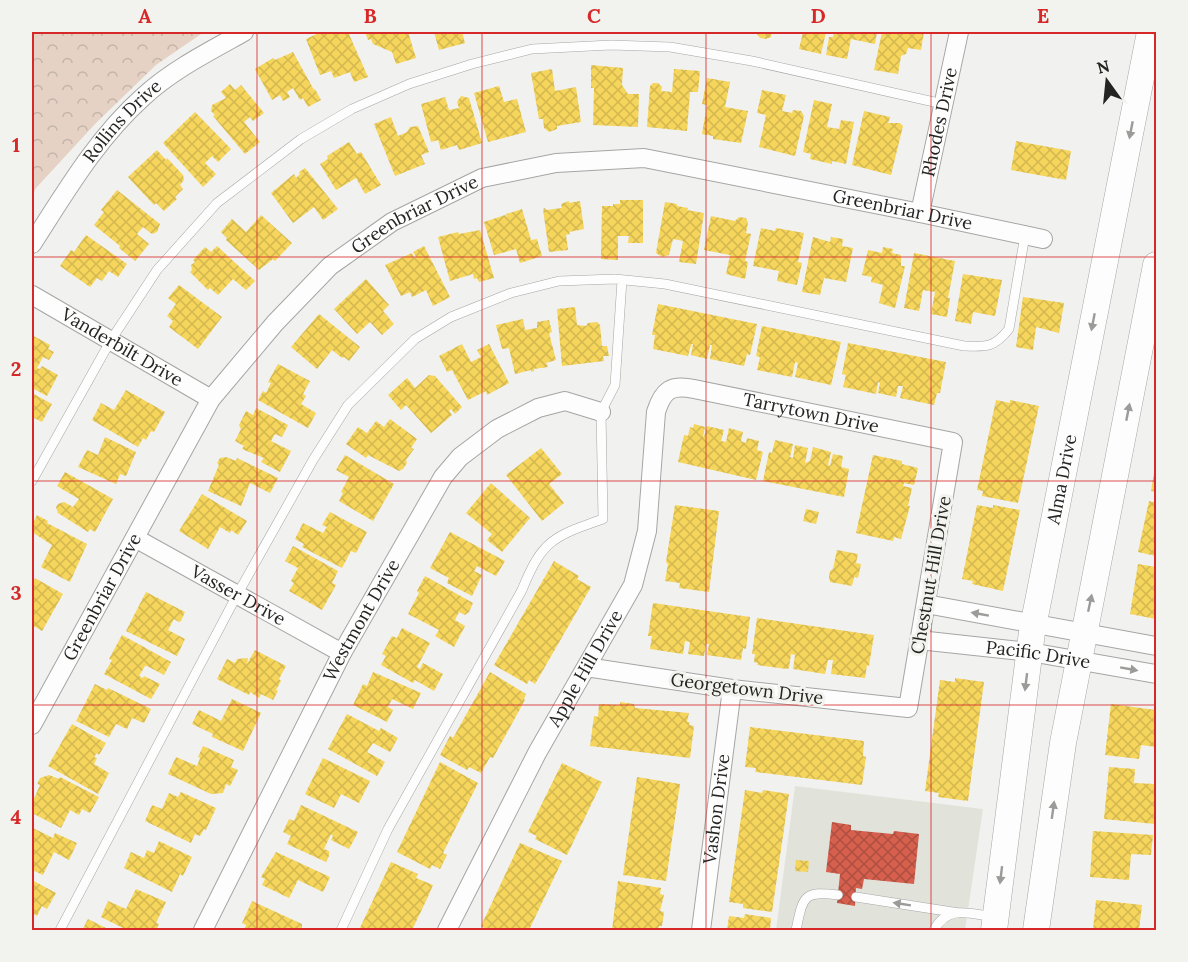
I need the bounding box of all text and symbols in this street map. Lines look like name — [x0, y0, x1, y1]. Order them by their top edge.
text: A — [138, 3, 152, 28]
text: B — [363, 3, 377, 28]
text: C — [587, 3, 601, 28]
text: D — [810, 3, 826, 28]
text: E — [1037, 3, 1049, 28]
north arrow — [1077, 51, 1137, 111]
text: N — [1095, 55, 1112, 78]
street label: Rhodes Drive — [916, 65, 962, 179]
street label: Rollins Drive — [78, 74, 166, 167]
one-way arrow — [1126, 121, 1135, 140]
text: 1 — [12, 132, 20, 157]
street label: Greenbriar Drive — [346, 170, 482, 258]
street label: Greenbriar Drive — [831, 184, 975, 235]
street label: Vanderbilt Drive — [56, 302, 187, 391]
one-way arrow — [1088, 312, 1097, 331]
text: 2 — [11, 356, 21, 381]
street label: Tarrytown Drive — [741, 387, 881, 438]
one-way arrow — [1124, 402, 1133, 421]
street label: Alma Drive — [1041, 432, 1082, 527]
street label: Chestnut Hill Drive — [905, 494, 956, 656]
street label: Greenbriar Drive — [58, 529, 146, 665]
street label: Westmont Drive — [318, 555, 405, 685]
street label: Vasser Drive — [186, 559, 290, 630]
text: 3 — [10, 580, 22, 605]
one-way arrow — [1085, 594, 1095, 613]
street label: Apple Hill Drive — [542, 605, 627, 731]
one-way arrow — [971, 609, 990, 618]
street label: Pacific Drive — [985, 635, 1092, 673]
one-way arrow — [1120, 665, 1139, 674]
street label: Georgetown Drive — [669, 668, 825, 709]
one-way arrow — [1022, 672, 1031, 691]
street label: Vashon Drive — [697, 752, 735, 866]
one-way arrow — [1049, 801, 1058, 820]
text: 4 — [11, 804, 22, 829]
one-way arrow — [997, 866, 1006, 885]
one-way arrow — [892, 900, 911, 909]

